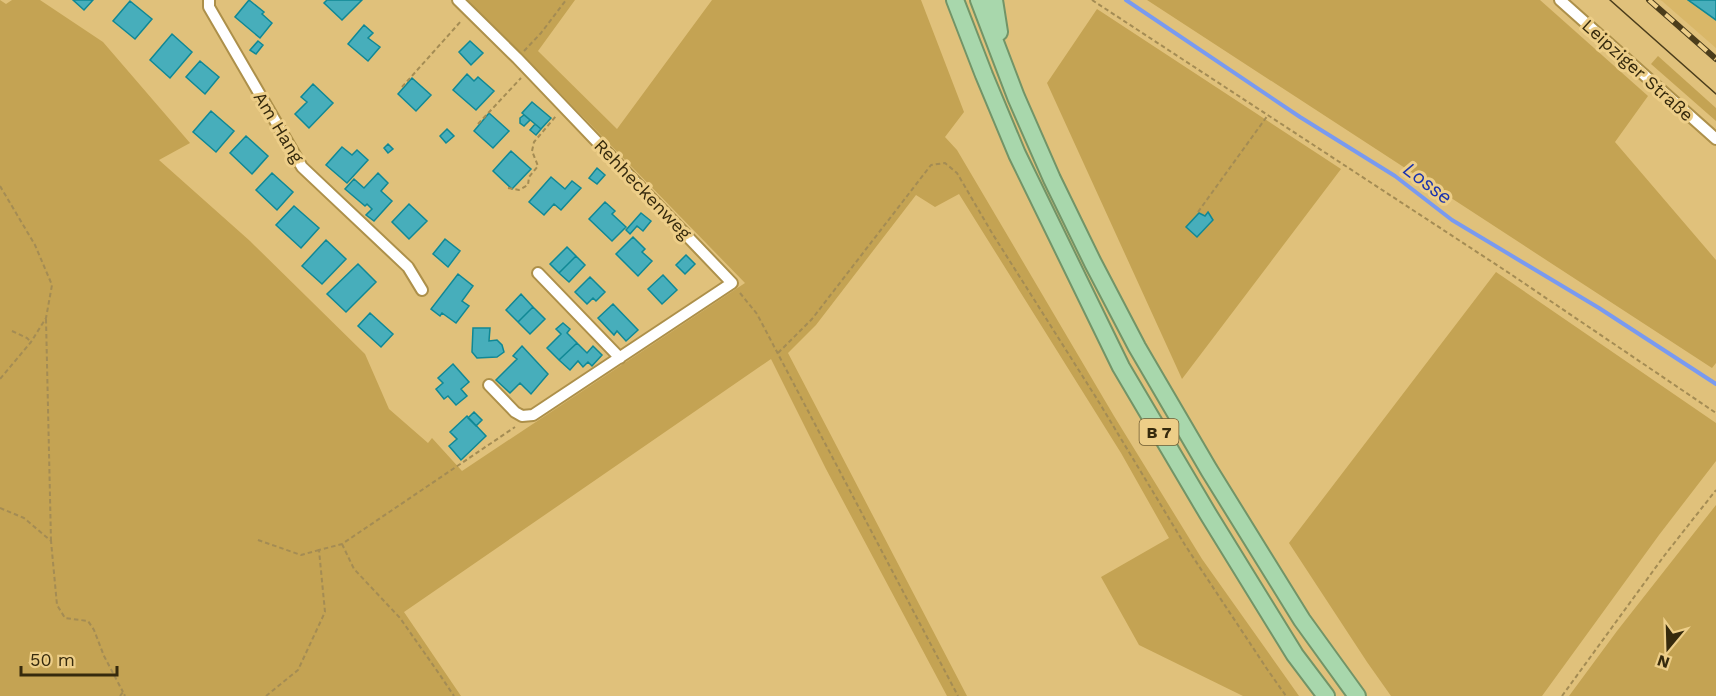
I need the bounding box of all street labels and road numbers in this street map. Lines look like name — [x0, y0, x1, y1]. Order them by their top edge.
street label: Leipziger Straße — [1578, 15, 1698, 125]
street label: Am Hang — [250, 88, 309, 167]
street label: Rehheckenweg — [590, 135, 696, 244]
road number: B 7 — [1140, 419, 1178, 445]

